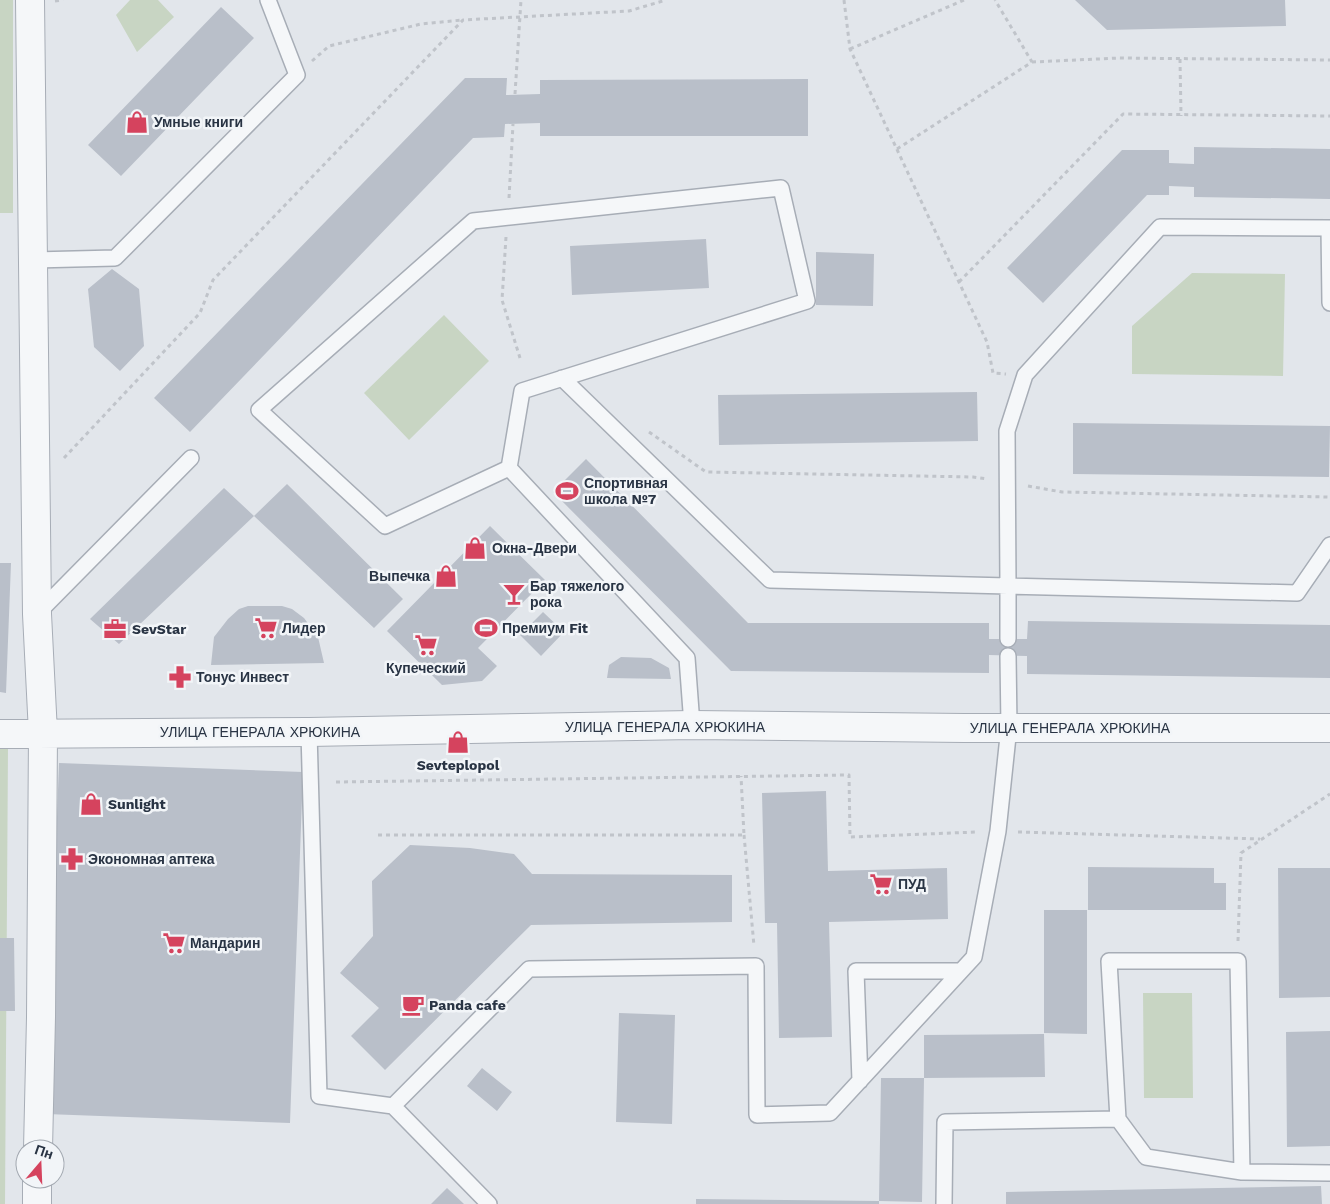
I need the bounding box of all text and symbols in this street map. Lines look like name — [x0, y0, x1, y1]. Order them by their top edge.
shop icon: Умные книги — [124, 109, 150, 135]
place label: Умные книги — [154, 114, 243, 130]
place label: Спортивная школа №7 — [584, 475, 668, 507]
sports icon: Спортивная школа №7 — [554, 478, 580, 504]
shop icon: Окна-Двери — [462, 535, 488, 561]
place label: Окна-Двери — [492, 540, 577, 556]
shop icon: Выпечка — [433, 563, 459, 589]
place label: Выпечка — [369, 568, 430, 584]
place label: Бар тяжелого рока — [530, 578, 624, 610]
bar icon: Бар тяжелого рока — [501, 581, 527, 607]
supermarket icon: Лидер — [253, 615, 279, 641]
sports icon: Премиум Fit — [473, 615, 499, 641]
office icon: SevStar — [102, 616, 128, 642]
place label: Лидер — [282, 620, 326, 636]
place label: Премиум Fit — [502, 620, 588, 636]
place label: SevStar — [132, 621, 186, 637]
supermarket icon: Купеческий — [413, 632, 439, 658]
place label: Купеческий — [386, 660, 466, 676]
pharmacy icon: Тонус Инвест — [167, 664, 193, 690]
place label: Тонус Инвест — [196, 669, 289, 685]
street label: УЛИЦА ГЕНЕРАЛА ХРЮКИНА — [565, 719, 766, 735]
street label: УЛИЦА ГЕНЕРАЛА ХРЮКИНА — [970, 720, 1171, 736]
street label: УЛИЦА ГЕНЕРАЛА ХРЮКИНА — [160, 724, 361, 740]
shop icon: Sevteplopol — [445, 729, 471, 755]
place label: Sevteplopol — [417, 757, 500, 773]
shop icon: Sunlight — [78, 791, 104, 817]
place label: Sunlight — [108, 796, 166, 812]
pharmacy icon: Экономная аптека — [59, 846, 85, 872]
place label: Экономная аптека — [88, 851, 215, 867]
supermarket icon: ПУД — [868, 871, 894, 897]
place label: ПУД — [898, 876, 926, 892]
supermarket icon: Мандарин — [161, 930, 187, 956]
place label: Мандарин — [190, 935, 260, 951]
cafe icon: Panda cafe — [400, 992, 426, 1018]
place label: Panda cafe — [429, 997, 506, 1013]
north arrow — [15, 1139, 65, 1189]
text: Пн — [33, 1141, 56, 1162]

